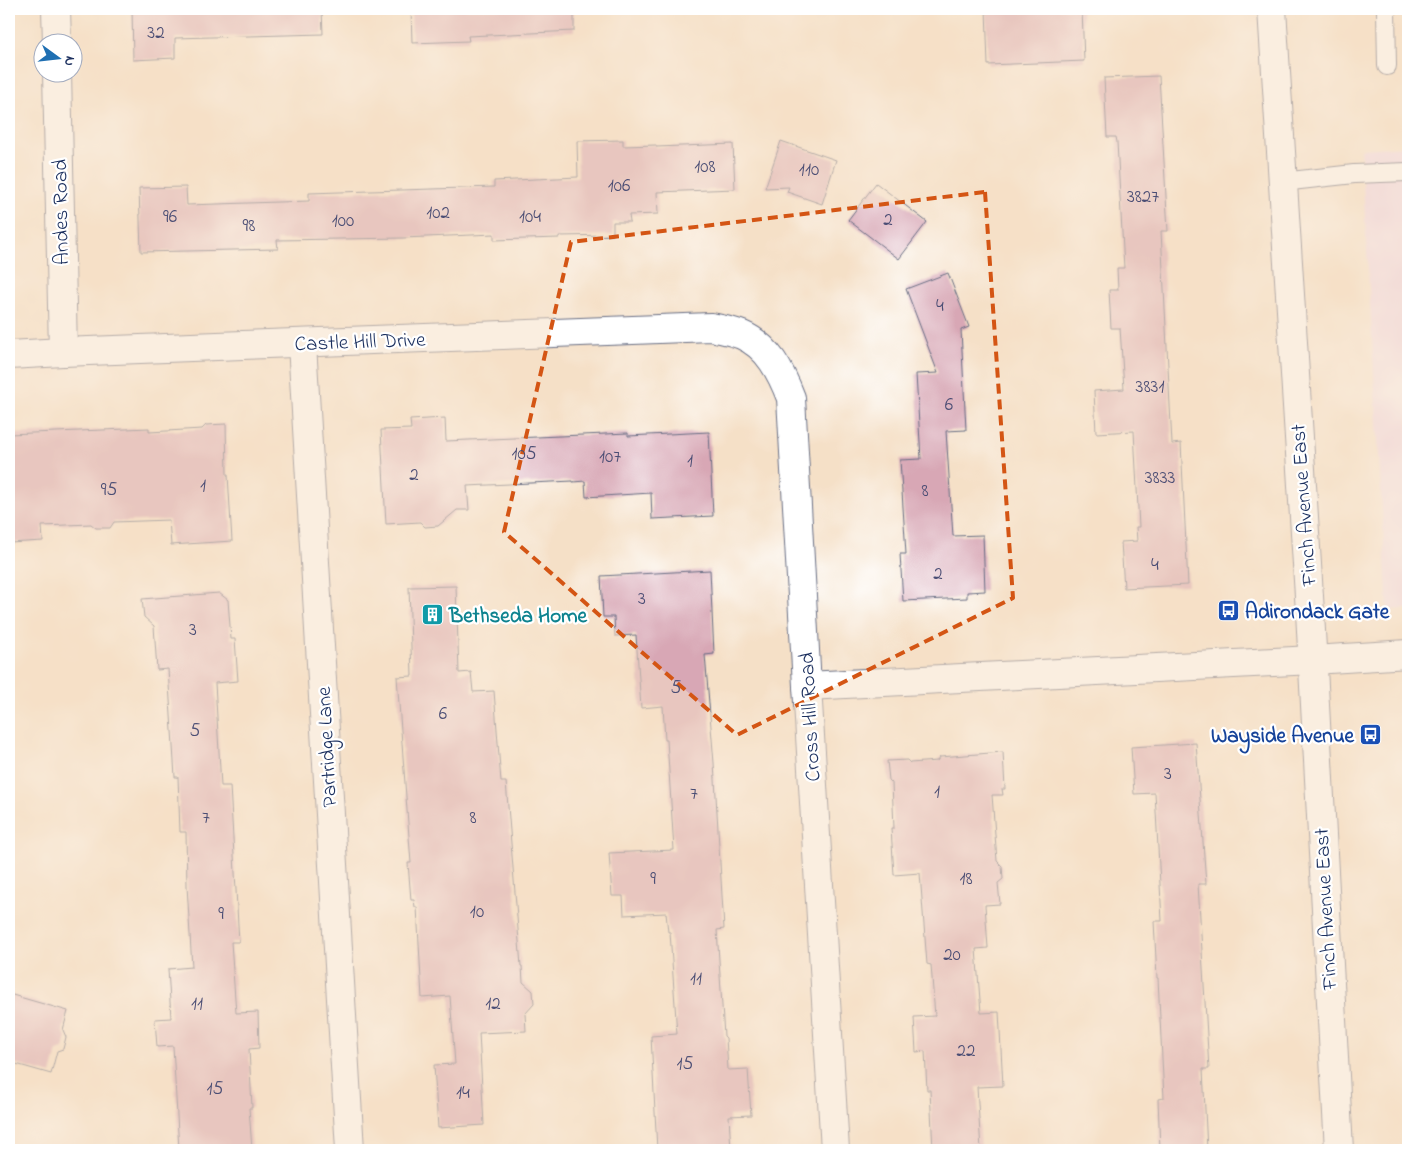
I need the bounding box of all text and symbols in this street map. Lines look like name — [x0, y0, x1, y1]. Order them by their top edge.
house number: 32 — [147, 20, 165, 47]
north arrow — [32, 32, 82, 82]
text: N — [58, 54, 80, 68]
house number: 108 — [694, 154, 716, 181]
house number: 110 — [799, 157, 819, 184]
street label: Andes Road — [46, 158, 78, 265]
house number: 106 — [608, 173, 630, 200]
house number: 3827 — [1127, 184, 1159, 211]
house number: 102 — [426, 200, 450, 227]
house number: 96 — [163, 204, 177, 231]
house number: 104 — [519, 204, 541, 231]
house number: 2 — [883, 207, 893, 234]
house number: 100 — [332, 208, 354, 235]
house number: 98 — [243, 213, 255, 240]
house number: 4 — [936, 293, 944, 320]
street label: Castle Hill Drive — [294, 326, 427, 360]
house number: 3831 — [1136, 374, 1164, 401]
house number: 6 — [945, 392, 953, 419]
street label: Finch Avenue East — [1284, 423, 1326, 588]
house number: 105 — [511, 441, 537, 468]
house number: 107 — [599, 444, 621, 471]
house number: 1 — [687, 448, 693, 475]
house number: 2 — [409, 462, 419, 489]
house number: 3833 — [1145, 465, 1175, 492]
house number: 1 — [200, 473, 206, 500]
house number: 95 — [101, 477, 117, 504]
house number: 8 — [921, 478, 929, 505]
house number: 4 — [1151, 552, 1159, 579]
house number: 2 — [933, 561, 943, 588]
house number: 3 — [638, 586, 646, 613]
place label: Adirondack Gate — [1245, 598, 1390, 628]
bus stop icon: Adirondack Gate — [1217, 599, 1241, 623]
place label: Bethseda Home — [448, 602, 587, 632]
building icon: Bethseda Home — [421, 603, 445, 627]
house number: 3 — [189, 617, 197, 644]
street label: Cross Hill Road — [793, 651, 829, 782]
house number: 5 — [671, 675, 682, 702]
street label: Partridge Lane — [310, 685, 348, 808]
house number: 6 — [439, 701, 447, 728]
house number: 5 — [190, 718, 201, 745]
place label: Wayside Avenue — [1211, 722, 1355, 754]
bus stop icon: Wayside Avenue — [1358, 723, 1382, 747]
house number: 3 — [1164, 761, 1172, 788]
house number: 1 — [934, 779, 940, 806]
house number: 7 — [690, 781, 698, 808]
house number: 7 — [202, 805, 210, 832]
house number: 8 — [469, 805, 477, 832]
street label: Finch Avenue East — [1308, 827, 1346, 992]
house number: 9 — [650, 866, 656, 893]
house number: 18 — [959, 866, 973, 893]
house number: 10 — [470, 899, 484, 926]
house number: 9 — [218, 901, 224, 928]
house number: 20 — [943, 942, 961, 969]
house number: 11 — [690, 966, 702, 993]
house number: 11 — [191, 991, 203, 1018]
house number: 12 — [485, 991, 501, 1018]
house number: 22 — [957, 1038, 975, 1065]
house number: 15 — [677, 1051, 694, 1078]
house number: 15 — [207, 1076, 224, 1103]
house number: 14 — [456, 1080, 470, 1107]

